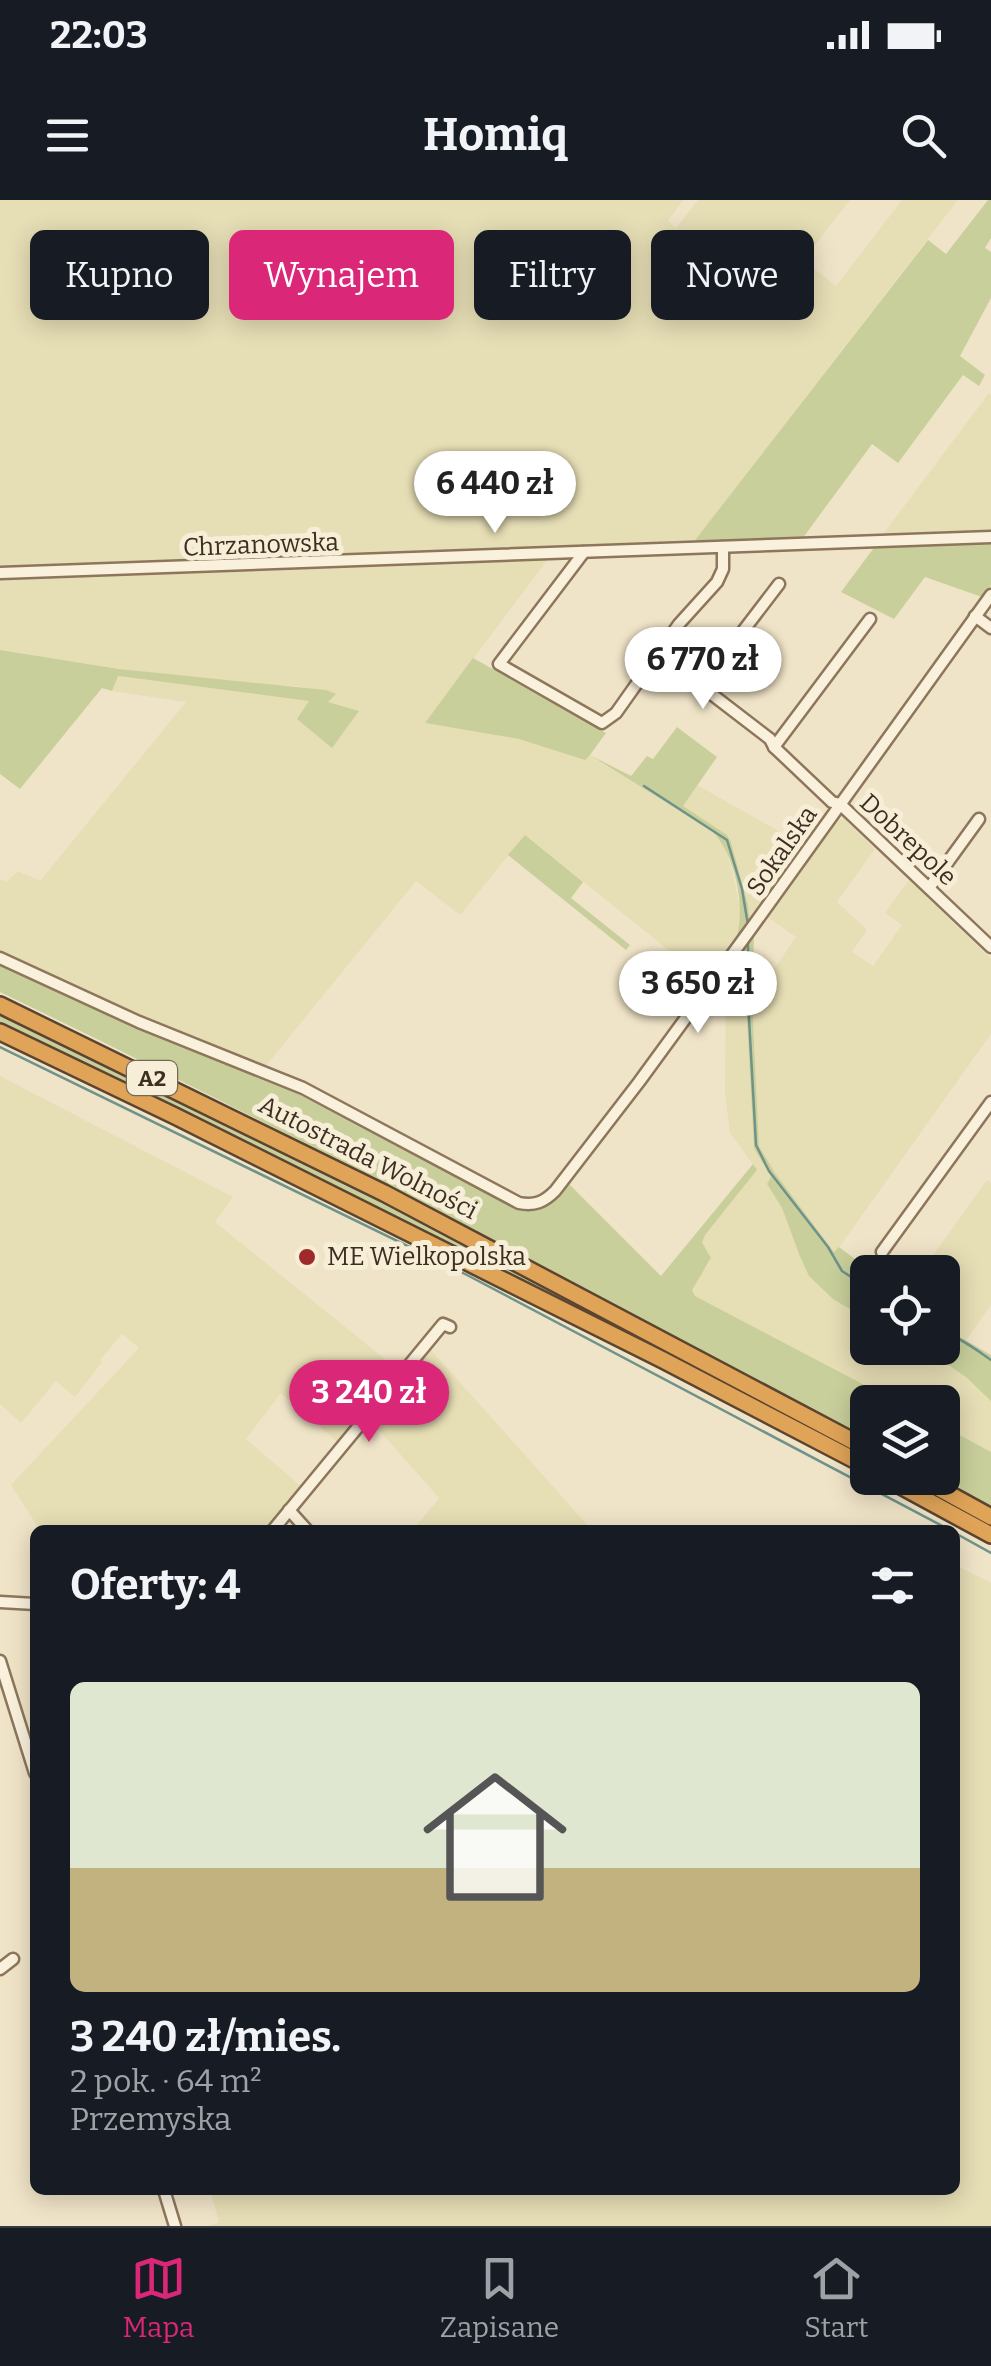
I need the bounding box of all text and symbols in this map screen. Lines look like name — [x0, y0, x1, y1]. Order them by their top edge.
text: 22:03 — [50, 12, 148, 58]
icon: menu — [40, 108, 95, 163]
text: Homiq — [423, 108, 568, 162]
icon: search — [896, 108, 951, 163]
chip: Kupno — [30, 230, 209, 320]
chip: Wynajem — [229, 230, 454, 320]
chip: Filtry — [474, 230, 631, 320]
chip: Nowe — [651, 230, 814, 320]
pin: 6 440 zł — [392, 451, 598, 536]
text: 6 440 zł — [436, 464, 554, 502]
street label: Chrzanowska — [183, 527, 340, 563]
pin: 6 770 zł — [600, 627, 806, 712]
text: 6 770 zł — [647, 640, 759, 678]
street label: Dobrepole — [854, 788, 962, 892]
street label: Sokalska — [740, 800, 824, 902]
pin: 3 650 zł — [595, 951, 801, 1036]
text: 3 650 zł — [641, 964, 755, 1002]
road number: A2 — [127, 1061, 177, 1095]
street label: Autostrada Wolności — [254, 1090, 482, 1226]
place label: ME Wielkopolska — [327, 1242, 526, 1272]
marker: ME Wielkopolska — [296, 1246, 318, 1268]
map controls — [850, 1255, 960, 1495]
button: locate — [850, 1255, 960, 1365]
pin: 3 240 zł — [266, 1360, 472, 1445]
text: 3 240 zł — [311, 1373, 427, 1411]
button: layers — [850, 1385, 960, 1495]
icon: filters — [865, 1558, 920, 1613]
text: Oferty: 4 — [70, 1560, 241, 1610]
icon: home — [405, 1747, 585, 1927]
text: 3 240 zł/mies. — [70, 2012, 341, 2062]
text: 2 pok. · 64 m² — [70, 2062, 262, 2100]
text: Przemyska — [70, 2100, 232, 2138]
tab: Mapa — [123, 2251, 194, 2344]
tab: Zapisane — [440, 2251, 559, 2344]
tab: Start — [804, 2251, 868, 2344]

